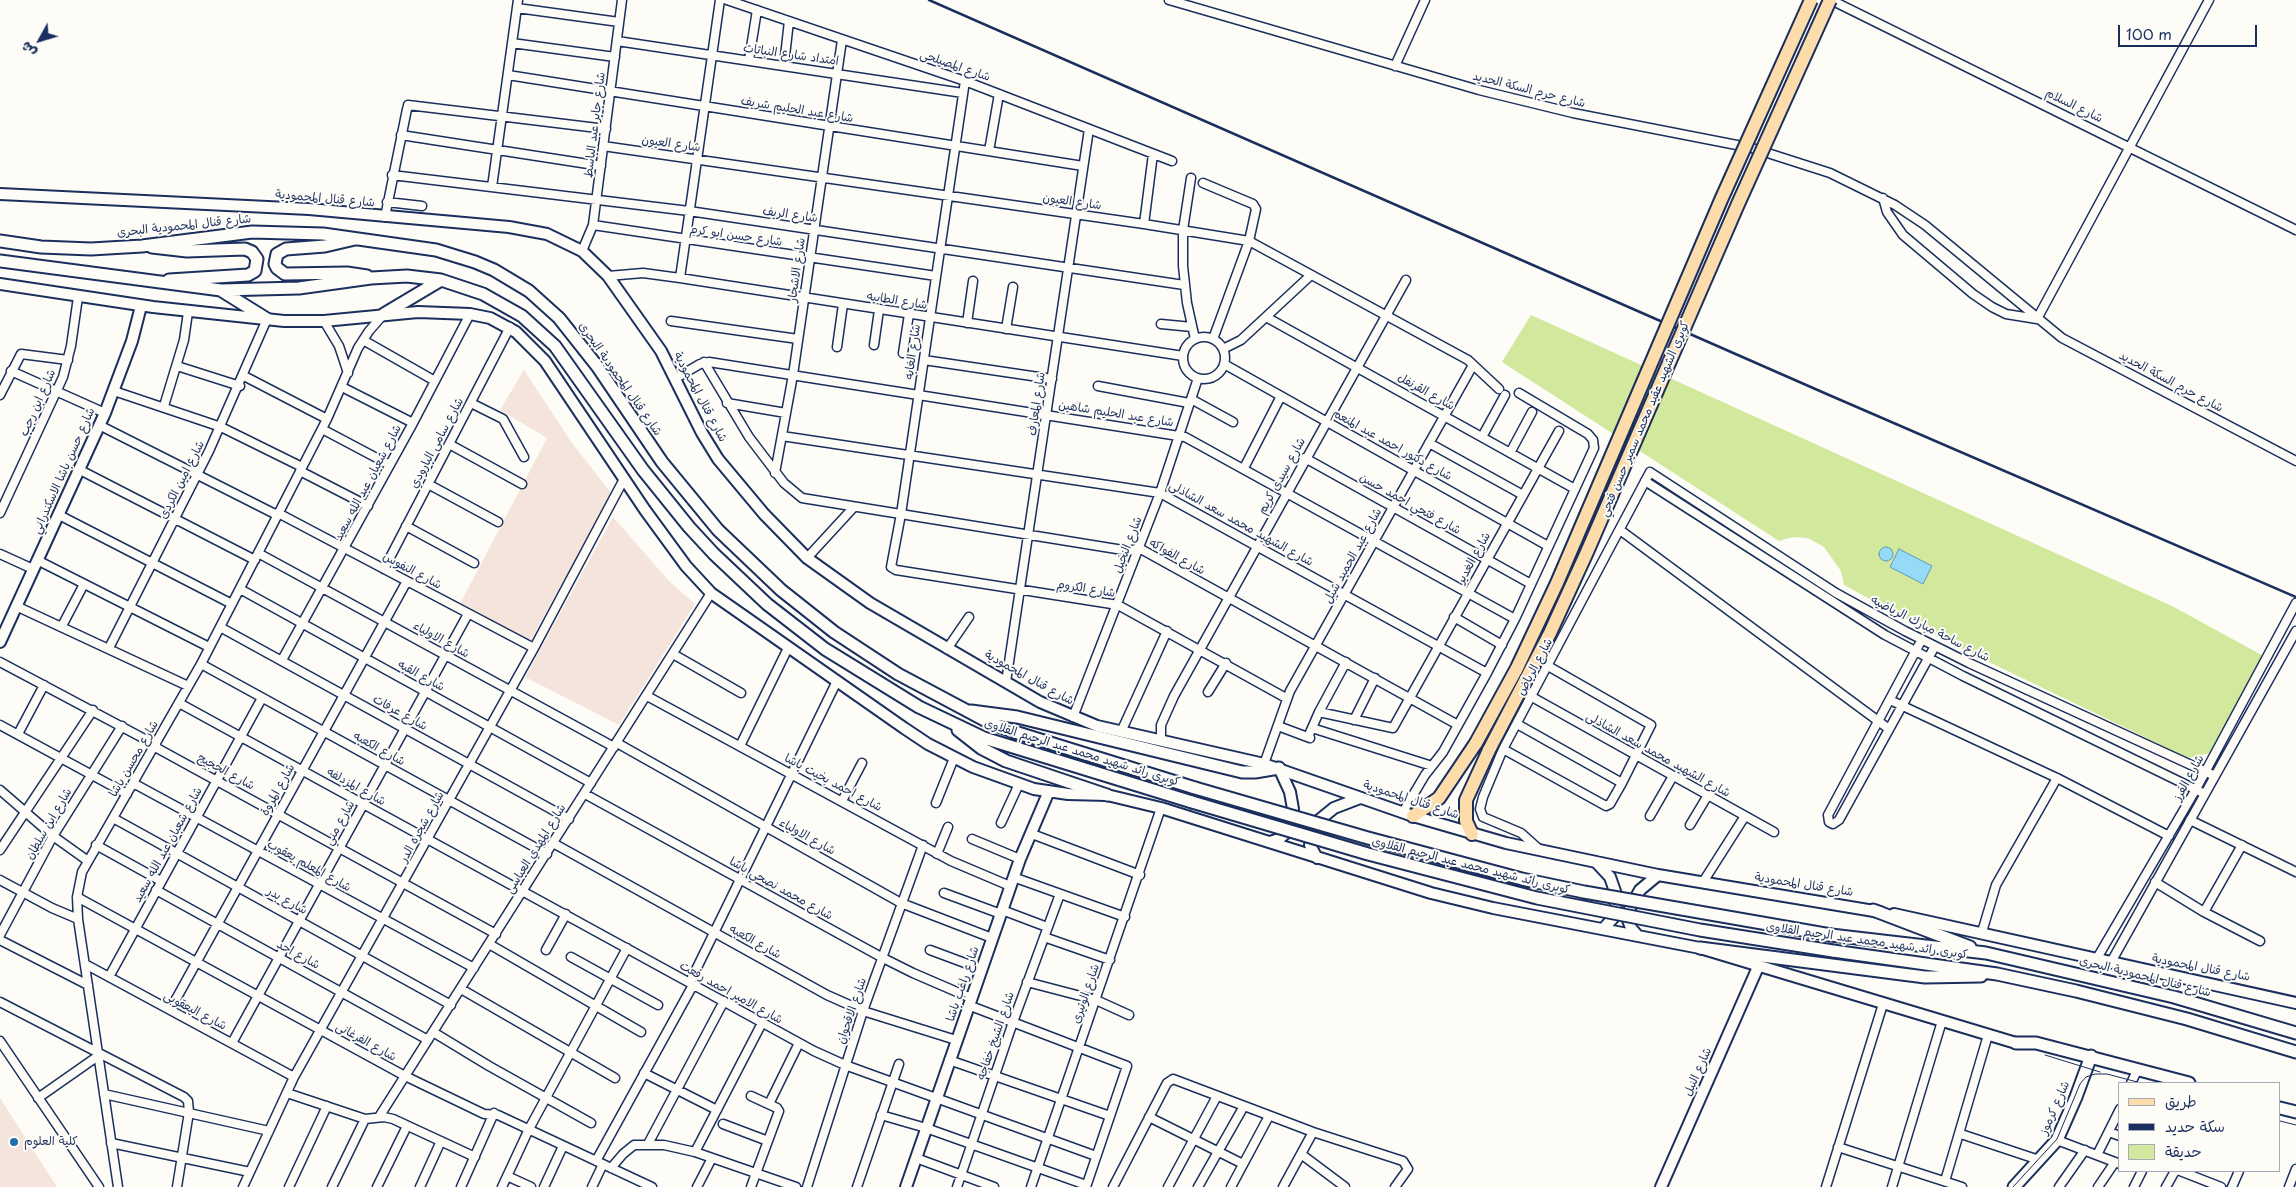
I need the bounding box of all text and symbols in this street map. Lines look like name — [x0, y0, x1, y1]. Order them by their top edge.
north arrow — [15, 15, 65, 65]
scale bar — [2121, 15, 2260, 47]
text: 100 m — [2126, 22, 2172, 45]
text: ش — [15, 37, 41, 62]
street label: امتداد شارع النباتات — [742, 41, 840, 69]
street label: شارع المصيلحى — [918, 47, 992, 85]
street label: شارع حرم السكة الحديد — [1471, 69, 1587, 111]
street label: شارع جابر عبد الباسط — [581, 71, 609, 179]
street label: شارع السلام — [2043, 86, 2105, 126]
street label: شارع عبد الحليم شريف — [740, 94, 854, 126]
street label: شارع العيون — [641, 133, 701, 155]
street label: شارع قنال المحمودية — [275, 187, 375, 211]
street label: شارع العيون — [1042, 191, 1102, 213]
street label: شارع الريف — [761, 204, 819, 226]
street label: شارع قنال المحمودية البحرى — [116, 212, 252, 240]
street label: شارع حسن ابو كرم — [689, 222, 783, 250]
street label: شارع الاشجار — [785, 237, 809, 303]
street label: شارع الطابيه — [866, 289, 928, 313]
street label: كوبرى الشهيد عقيد محمد سمير حسن فتحي — [1597, 319, 1693, 519]
street label: شارع قنال المحمودية البحرى — [575, 320, 665, 438]
street label: شارع الغابه — [902, 323, 924, 381]
street label: شارع حرم السكة الحديد — [2117, 348, 2225, 416]
street label: شارع قنال المحمودية — [670, 350, 730, 444]
street label: شارع ابن رجب — [17, 367, 59, 439]
street label: شارع القرنفل — [1395, 370, 1457, 414]
street label: شارع المعارف — [1025, 371, 1049, 437]
street label: شارع سامى البارودي — [407, 395, 467, 491]
street label: شارع عبد الحليم شاهين — [1057, 398, 1175, 430]
street label: شارع حسن باشا الاسكندراني — [30, 406, 98, 536]
street label: شارع دكتور احمد عبد المنعم — [1330, 406, 1454, 484]
street label: شارع شعبان عبد الله سعيد — [331, 422, 405, 544]
street label: شارع سيدى كريم — [1255, 435, 1309, 517]
street label: شارع امين الكردى — [156, 439, 208, 521]
street label: شارع فتحي احمد حسن — [1357, 470, 1463, 538]
street label: شارع الشهيد محمد سعد الشاذلى — [1166, 478, 1316, 570]
street label: شارع عبد الحميد شبل — [1321, 506, 1385, 606]
street label: شارع النخيل — [1111, 515, 1145, 575]
street label: شارع الغدير — [1454, 530, 1494, 586]
street label: شارع الفواكه — [1147, 536, 1207, 578]
street label: شارع النفوس — [380, 550, 444, 592]
street label: شارع الكروم — [1056, 577, 1116, 601]
street label: شارع ساحة مبارك الرياضيه — [1868, 593, 1992, 665]
street label: شارع الاولياء — [410, 619, 472, 661]
street label: شارع الرياض — [1514, 636, 1556, 698]
street label: شارع قنال المحمودية — [982, 648, 1076, 708]
street label: شارع القبه — [395, 657, 447, 695]
street label: شارع عرفات — [370, 692, 430, 734]
street label: شارع الشهيد محمد سعد الشاذلى — [1583, 709, 1733, 801]
street label: كوبرى رائد شهيد محمد عبد الرحيم القلاوى — [982, 716, 1182, 790]
street label: شارع محسن باشا — [106, 718, 162, 800]
street label: شارع الكعبه — [351, 729, 407, 769]
street label: شارع الحجيج — [195, 750, 257, 794]
street label: شارع احمد بخيت باشا — [782, 751, 884, 815]
street label: شارع الفرز — [2170, 752, 2208, 804]
street label: شارع المروة — [258, 762, 298, 818]
street label: شارع المزدلفه — [324, 765, 388, 809]
street label: شارع قنال المحمودية — [1361, 778, 1461, 822]
street label: شارع شعبان عبد الله سعيد — [130, 785, 206, 905]
street label: شارع ابن سلطان — [23, 786, 75, 862]
street label: شارع شجره الدر — [397, 789, 447, 865]
street label: شارع مني — [322, 798, 358, 848]
street label: شارع المهدي العباسى — [503, 802, 569, 896]
street label: شارع الاولياء — [776, 816, 838, 858]
street label: كوبرى رائد شهيد محمد عبد الرحيم القلاوى — [1370, 834, 1572, 898]
street label: شارع المعلم يعقوب — [264, 837, 354, 895]
street label: شارع محمد نصحي باشا — [727, 855, 835, 923]
street label: شارع قنال المحمودية — [1754, 870, 1854, 900]
street label: شارع بدر — [264, 884, 310, 918]
street label: كوبرى رائد شهيد محمد عبد الرحيم القلاوى — [1765, 920, 1969, 962]
street label: شارع الكعبه — [727, 922, 783, 962]
street label: شارع احد — [274, 937, 322, 973]
street label: شارع راغب باشا — [943, 945, 983, 1023]
street label: شارع قنال المحمودية — [2151, 951, 2251, 985]
street label: شارع قنال المحمودية البحرى — [2078, 954, 2212, 1000]
street label: شارع الامير احمد رفعت — [677, 959, 785, 1027]
street label: شارع الوتيرى — [1069, 962, 1103, 1026]
street label: شارع الاقحوان — [834, 976, 870, 1046]
street label: شارع اليعقوبى — [161, 988, 229, 1034]
street label: شارع الشيخ خفاجه — [974, 990, 1018, 1082]
street label: شارع الفرغانى — [333, 1019, 399, 1065]
street label: شارع النيل — [1681, 1045, 1715, 1099]
street label: شارع كرموز — [2037, 1079, 2073, 1137]
legend — [2118, 1082, 2281, 1172]
text: طريق — [2165, 1089, 2197, 1112]
text: سكة حديد — [2165, 1114, 2225, 1137]
place label: كلية العلوم — [24, 1135, 78, 1149]
marker: كلية العلوم — [8, 1136, 20, 1148]
text: حديقة — [2165, 1139, 2202, 1162]

